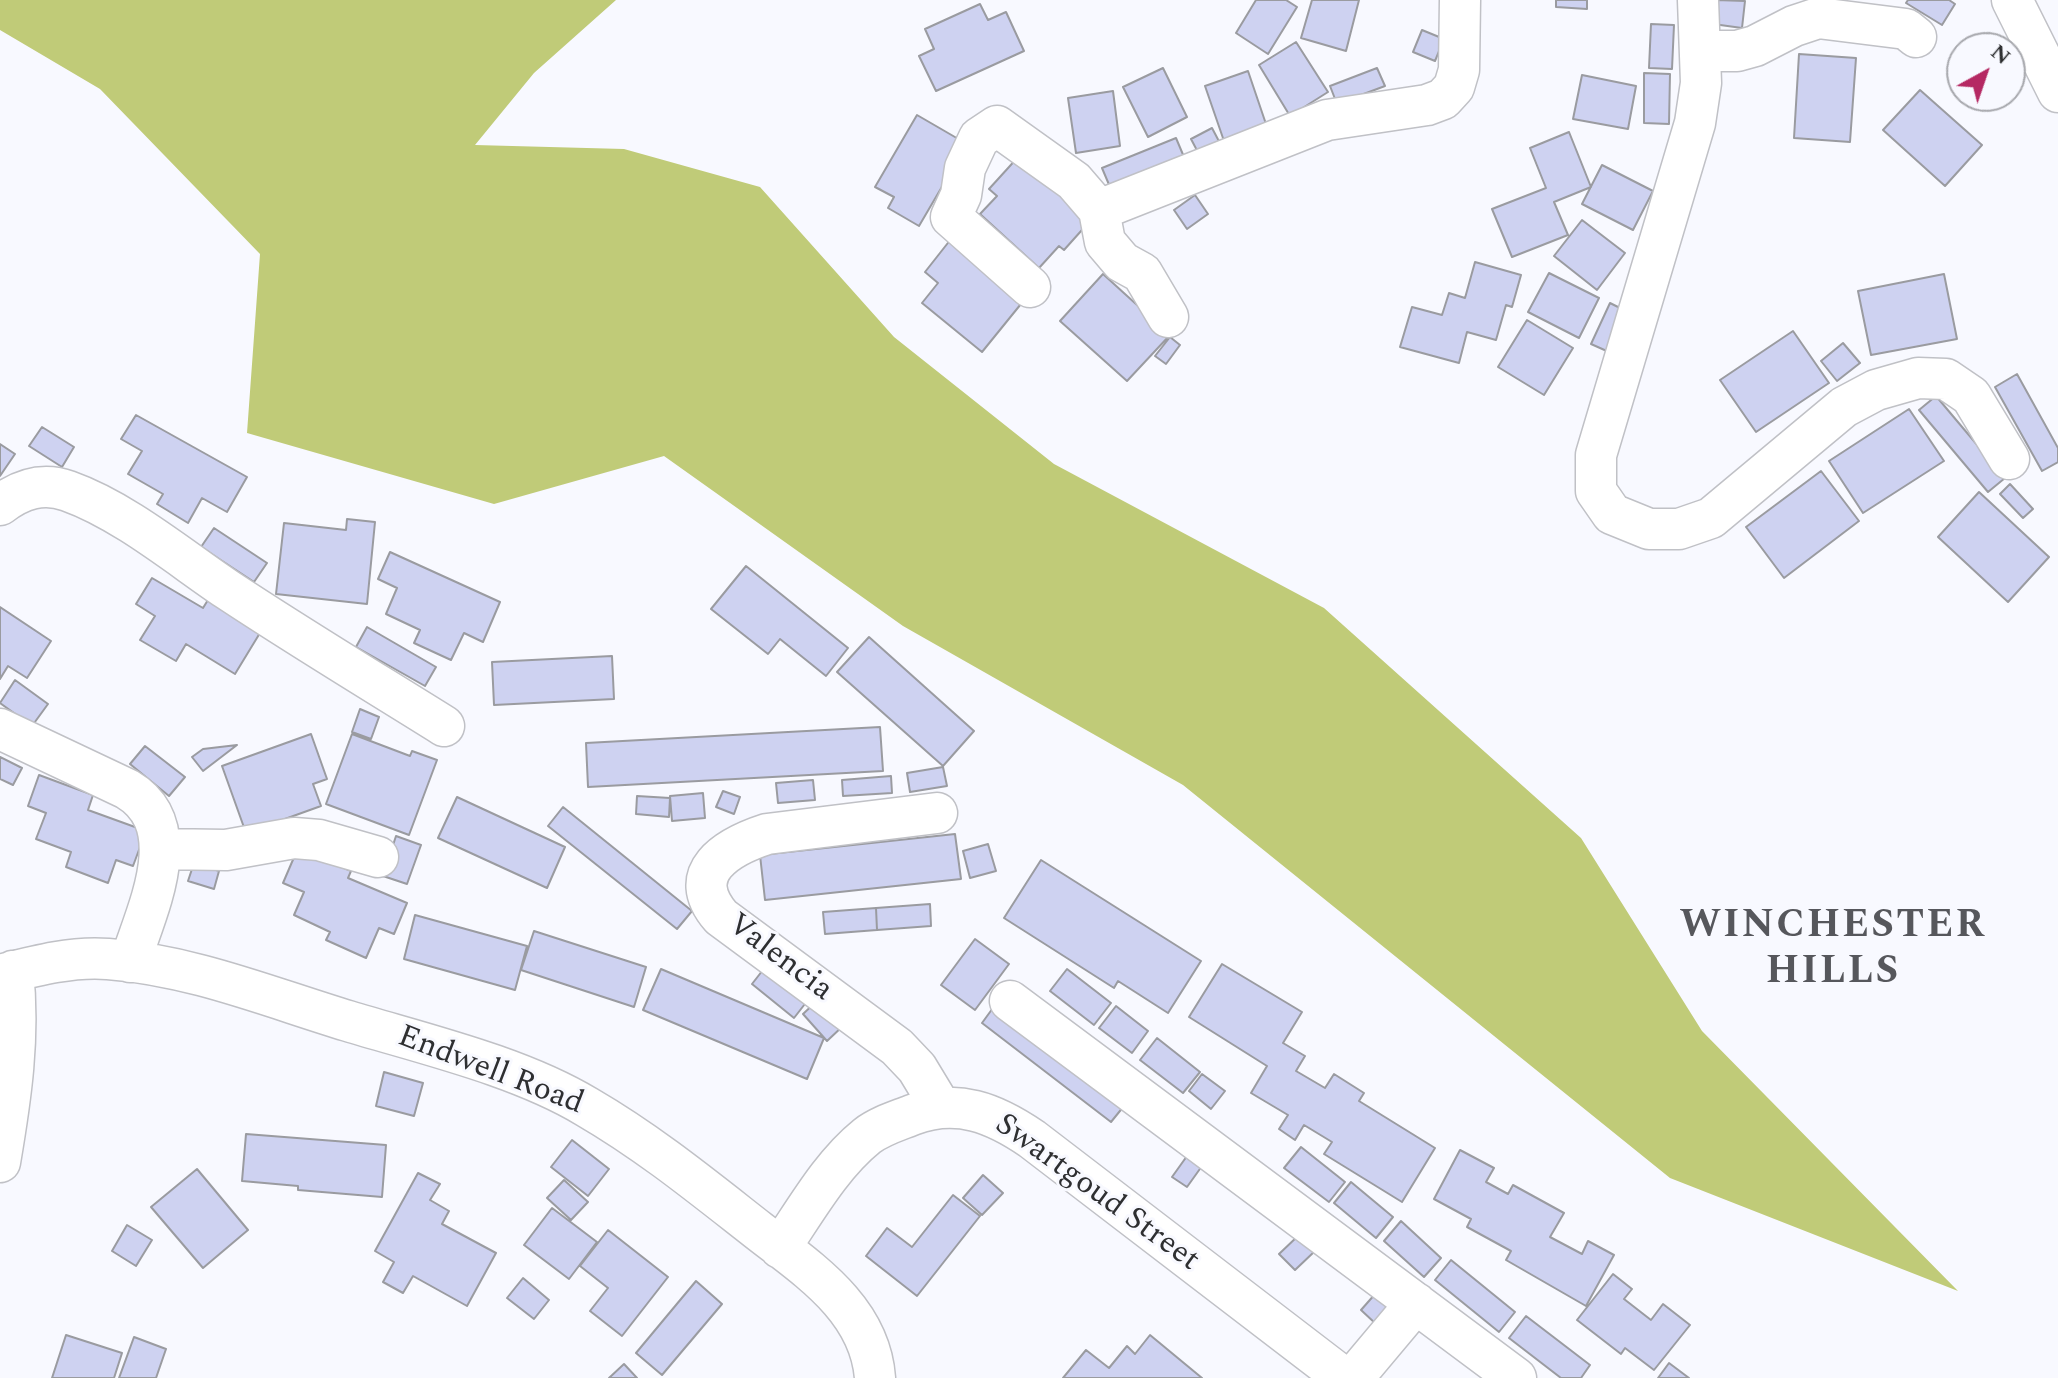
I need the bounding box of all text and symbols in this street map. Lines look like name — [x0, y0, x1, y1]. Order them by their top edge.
north arrow — [1946, 32, 2026, 112]
text: N — [1983, 36, 2018, 73]
district label: WINCHESTER HILLS — [1679, 904, 1987, 998]
street label: Valencia — [719, 907, 839, 1011]
street label: Endwell Road — [392, 1019, 588, 1125]
street label: Swartgoud Street — [986, 1107, 1206, 1281]

